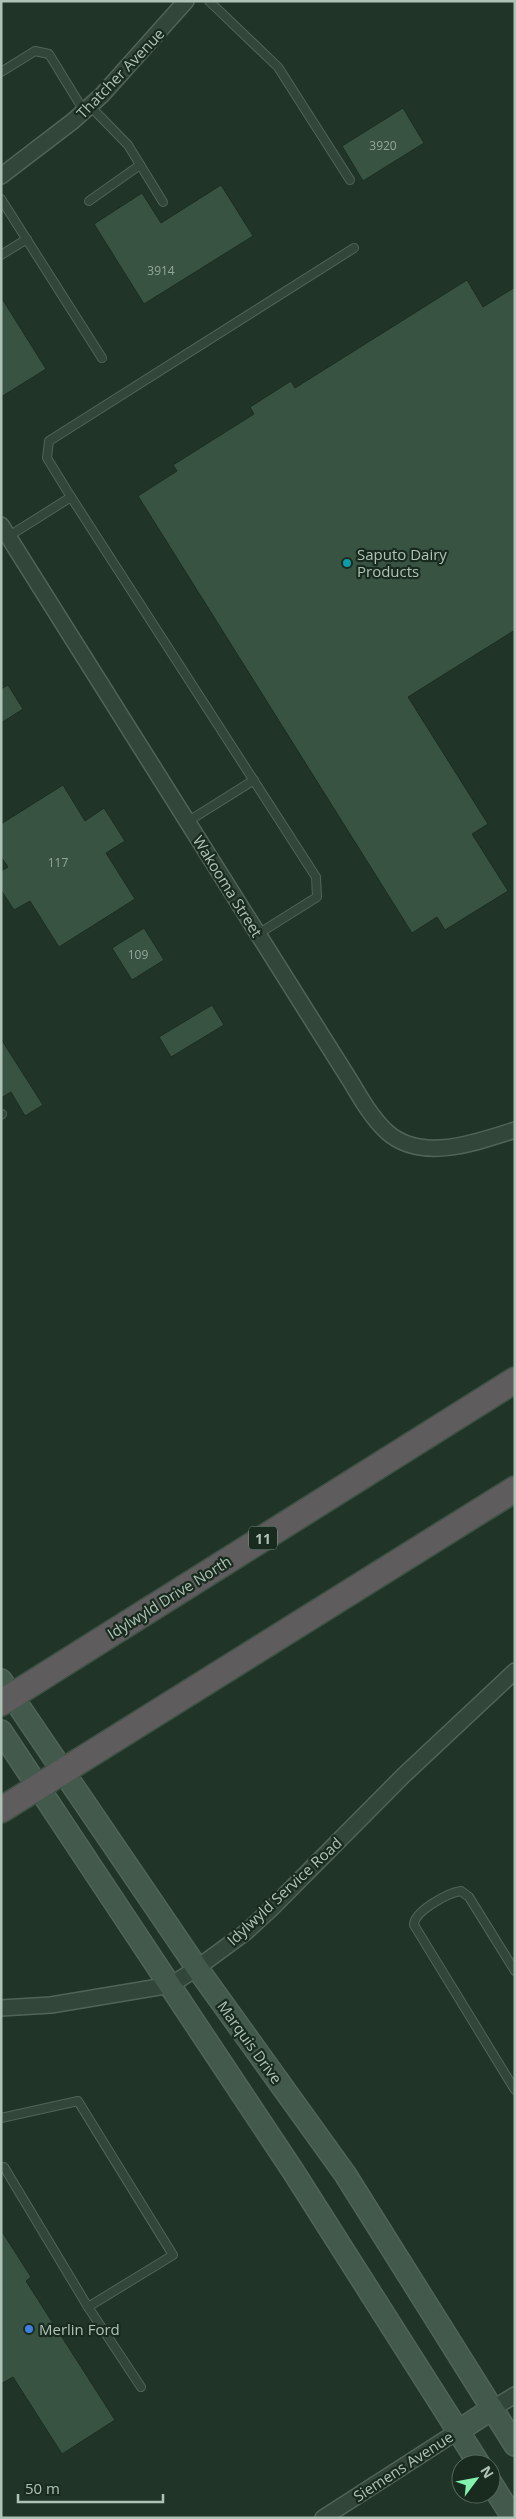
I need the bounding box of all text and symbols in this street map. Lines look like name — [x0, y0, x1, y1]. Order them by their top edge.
street label: Thatcher Avenue — [72, 24, 168, 122]
house number: 3920 — [369, 137, 397, 154]
house number: 3914 — [147, 262, 175, 279]
place label: Saputo Dairy Products — [357, 544, 447, 581]
marker: Saputo Dairy Products — [341, 557, 353, 569]
street label: Wakooma Street — [189, 831, 267, 941]
house number: 117 — [48, 854, 68, 871]
house number: 109 — [128, 946, 148, 963]
road number: 11 — [249, 1526, 277, 1550]
street label: Idylwyld Drive North — [103, 1551, 235, 1643]
street label: Idylwyld Service Road — [222, 1833, 346, 1949]
street label: Marquis Drive — [213, 1997, 287, 2087]
place label: Merlin Ford — [39, 2319, 120, 2339]
marker: Merlin Ford — [23, 2323, 35, 2335]
street label: Siemens Avenue — [349, 2426, 457, 2506]
north arrow — [451, 2454, 501, 2504]
text: N — [476, 2462, 499, 2482]
scale bar — [18, 2472, 162, 2504]
text: 50 m — [25, 2478, 60, 2498]

